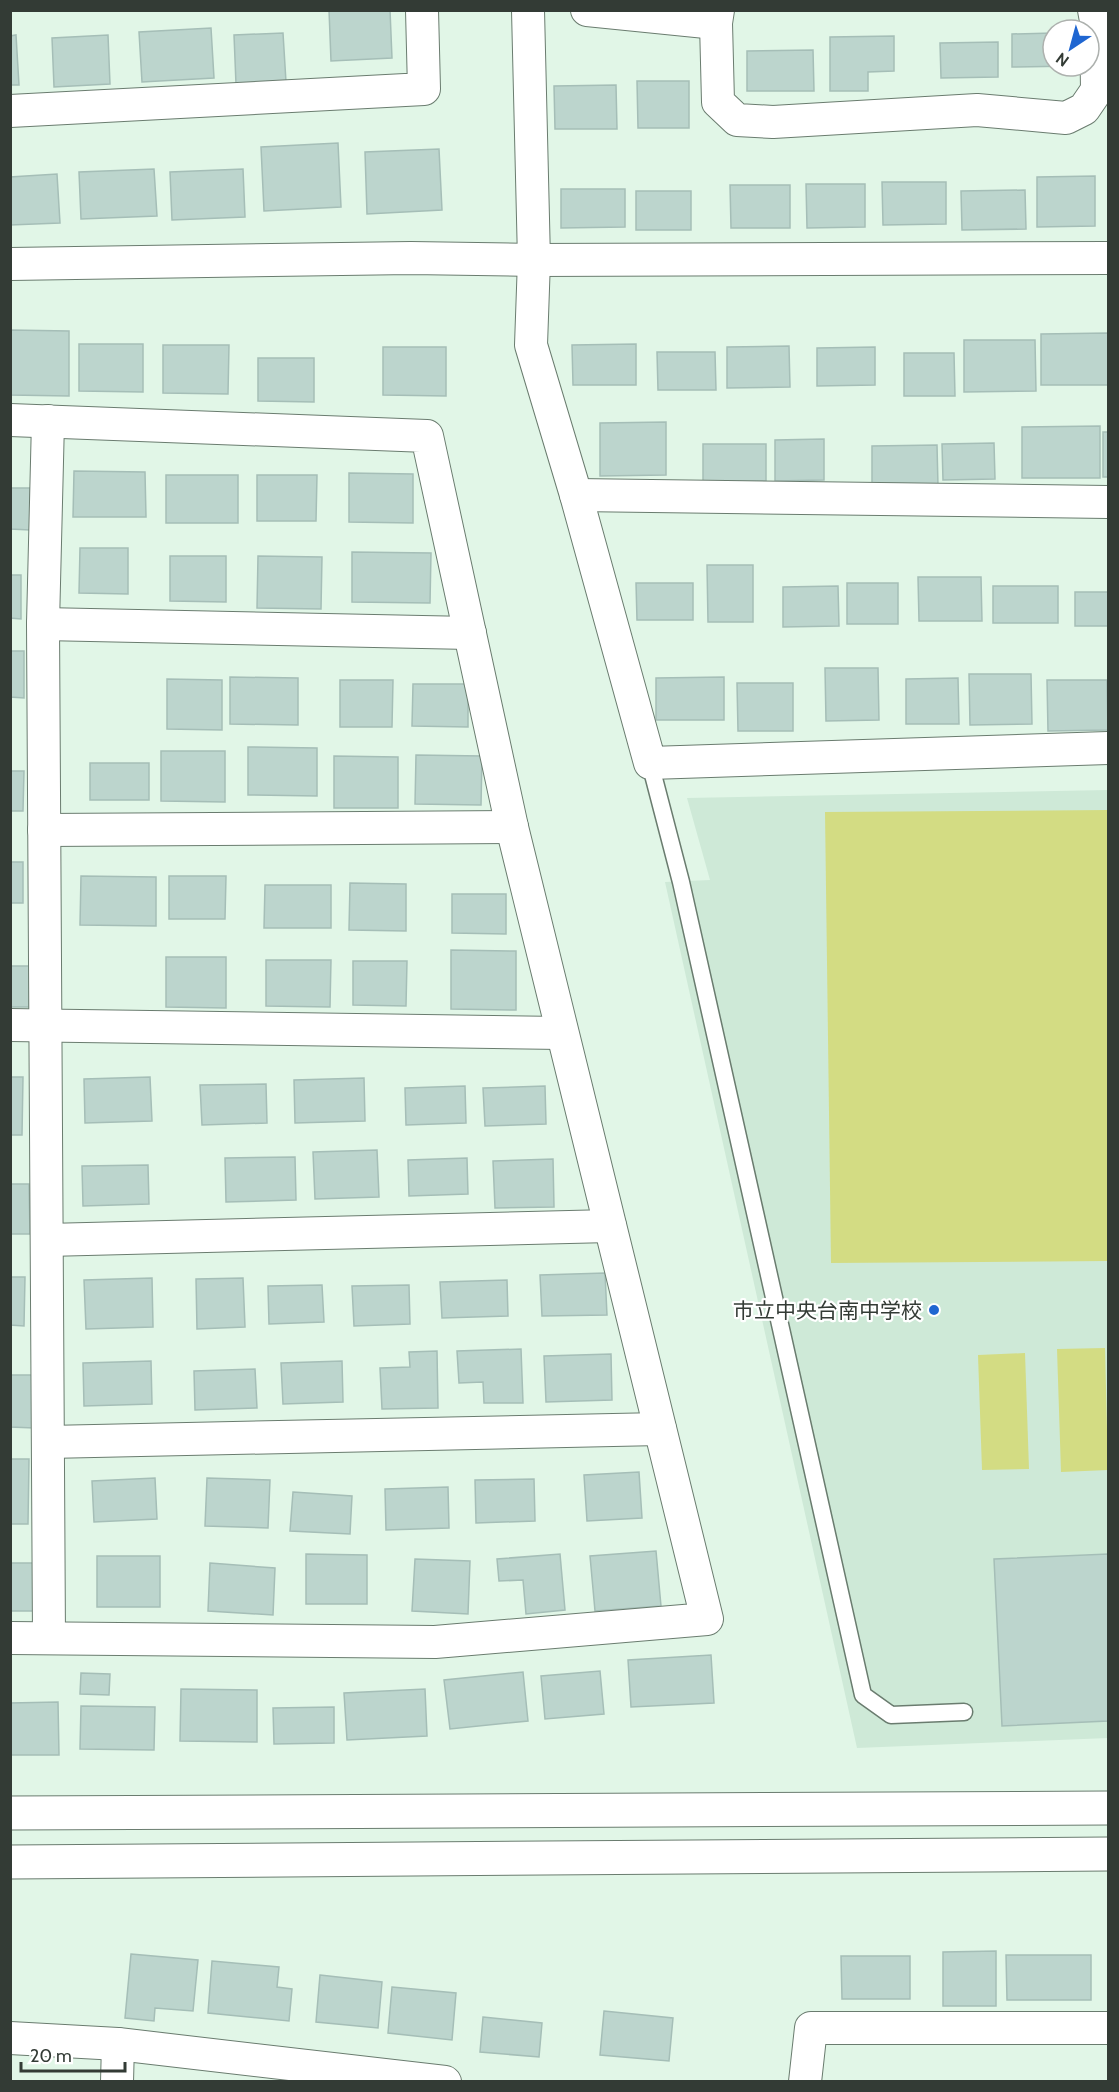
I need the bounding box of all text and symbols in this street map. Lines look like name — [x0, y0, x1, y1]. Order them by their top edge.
north arrow — [1041, 18, 1101, 78]
text: N — [1052, 49, 1073, 71]
place label: 市立中央台南中学校 — [733, 1298, 922, 1323]
marker: 市立中央台南中学校 — [927, 1303, 941, 1317]
scale bar — [21, 2035, 124, 2073]
text: 20 m — [30, 2045, 72, 2067]

